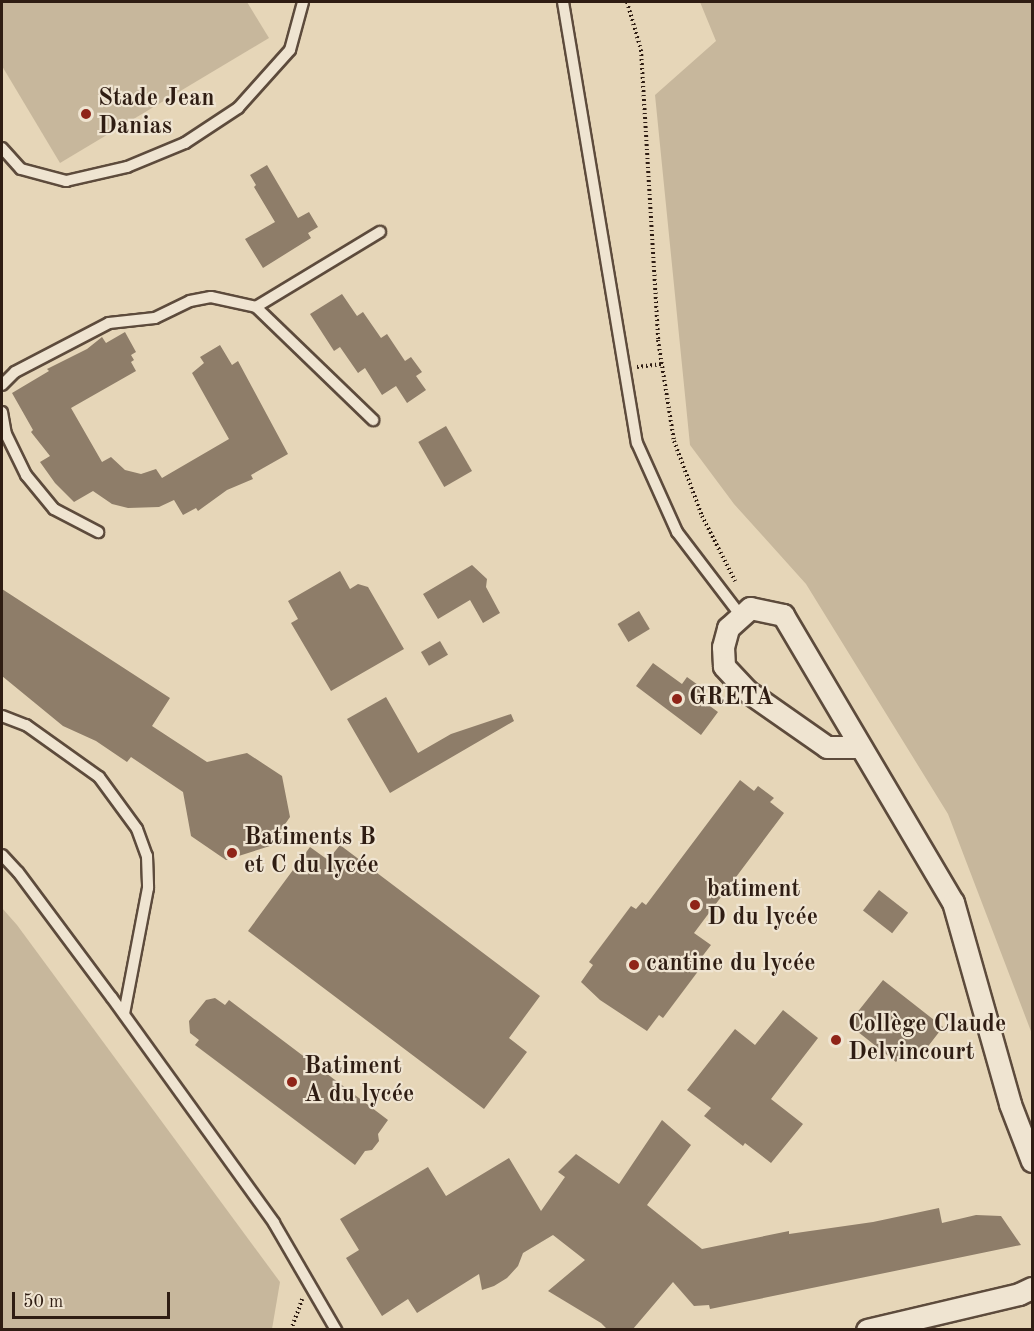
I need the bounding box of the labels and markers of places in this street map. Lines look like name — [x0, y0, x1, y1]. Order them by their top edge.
place label: Stade Jean Danias — [98, 86, 215, 142]
marker: Stade Jean Danias — [79, 107, 93, 121]
place label: GRETA — [689, 685, 774, 713]
marker: GRETA — [670, 692, 684, 706]
place label: Batiments B et C du lycée — [244, 825, 379, 881]
marker: Batiments B et C du lycée — [225, 846, 239, 860]
place label: batiment D du lycée — [707, 877, 818, 933]
marker: batiment D du lycée — [688, 898, 702, 912]
place label: cantine du lycée — [646, 951, 816, 979]
marker: cantine du lycée — [627, 958, 641, 972]
place label: Collège Claude Delvincourt — [848, 1012, 1006, 1068]
marker: Collège Claude Delvincourt — [829, 1033, 843, 1047]
place label: Batiment A du lycée — [304, 1054, 414, 1110]
marker: Batiment A du lycée — [285, 1075, 299, 1089]

